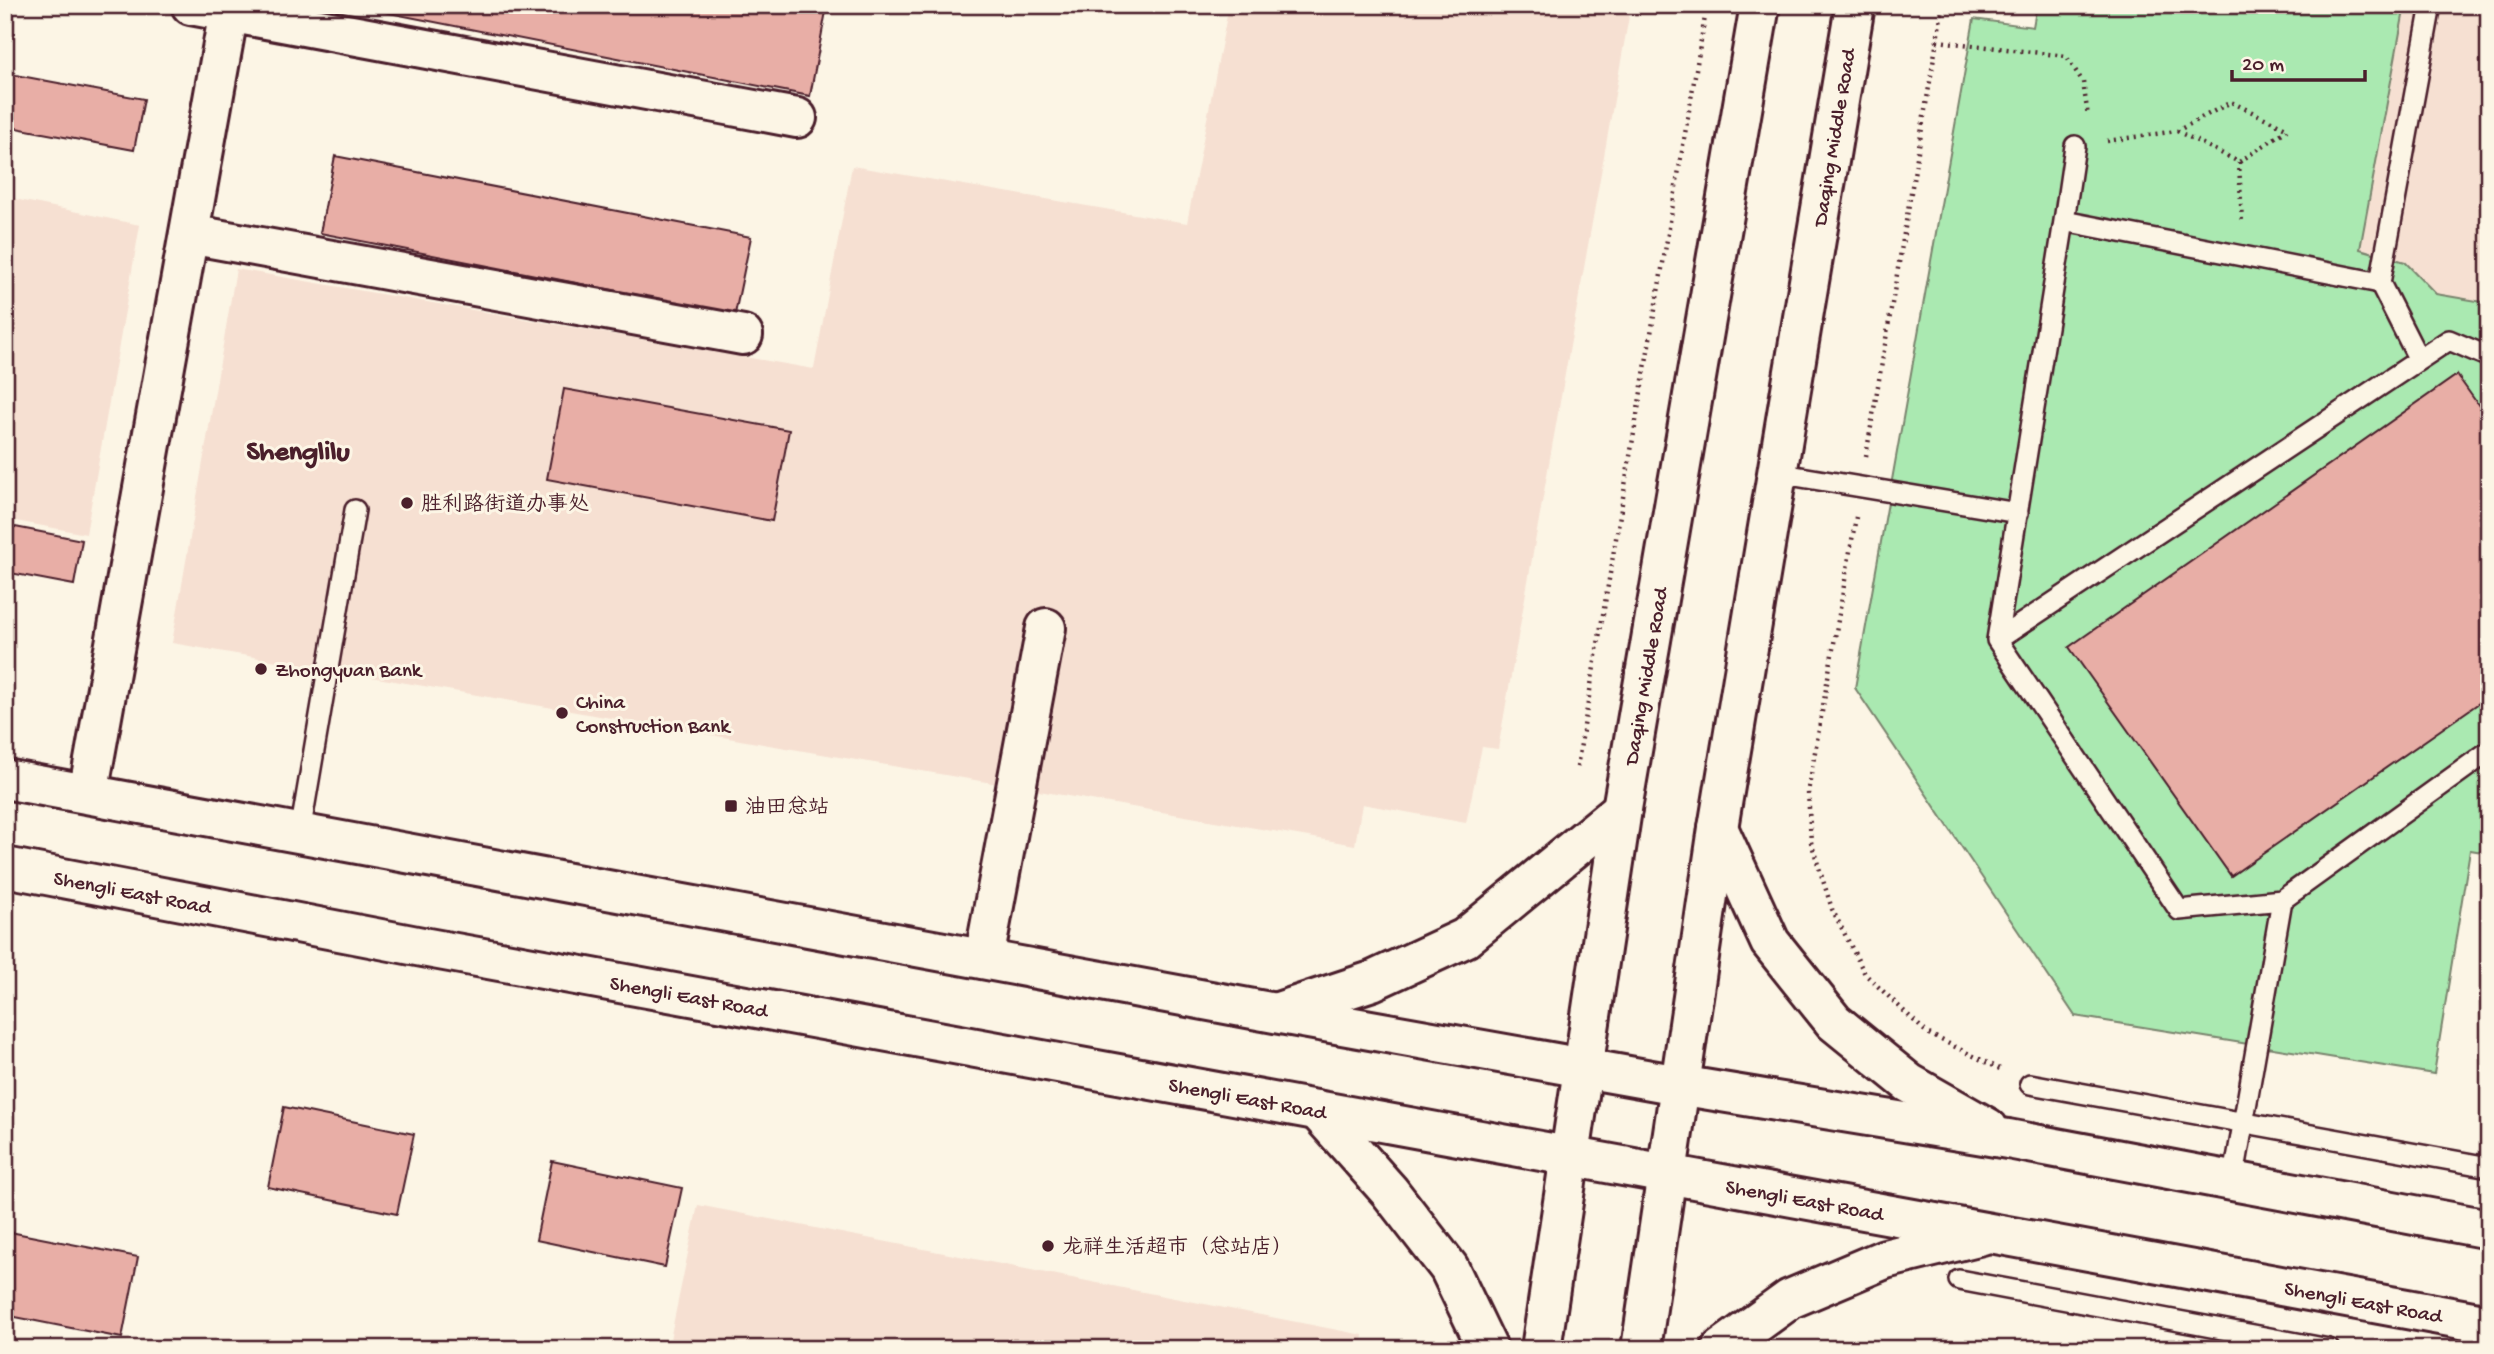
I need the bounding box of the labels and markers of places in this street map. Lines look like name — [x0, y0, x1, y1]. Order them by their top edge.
place label: 胜利路街道办事处 — [421, 492, 589, 519]
marker: 胜利路街道办事处 — [399, 495, 415, 511]
place label: Zhongyuan Bank — [275, 660, 424, 685]
marker: Zhongyuan Bank — [253, 661, 269, 677]
place label: China Construction Bank — [576, 692, 732, 741]
marker: China Construction Bank — [554, 705, 570, 721]
place label: 油田总站 — [745, 795, 829, 822]
marker: 油田总站 — [723, 798, 739, 814]
place label: 龙祥生活超市（总站店） — [1062, 1235, 1293, 1262]
marker: 龙祥生活超市（总站店） — [1040, 1238, 1056, 1254]

